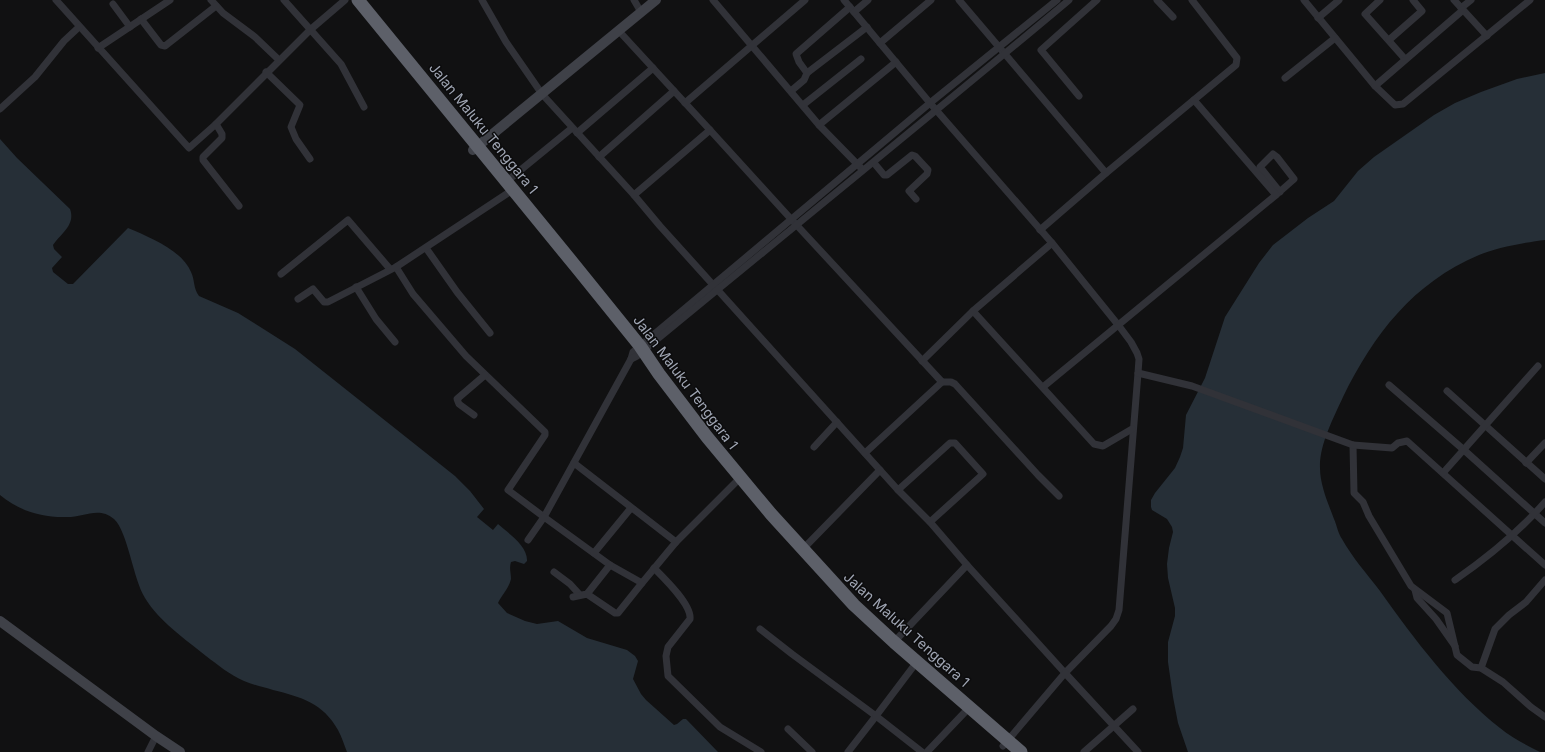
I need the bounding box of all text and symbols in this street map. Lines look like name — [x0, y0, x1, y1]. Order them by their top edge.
street label: Jalan Maluku Tenggara 1 — [426, 59, 542, 197]
street label: Jalan Maluku Tenggara 1 — [630, 312, 742, 452]
street label: Jalan Maluku Tenggara 1 — [841, 568, 973, 690]

